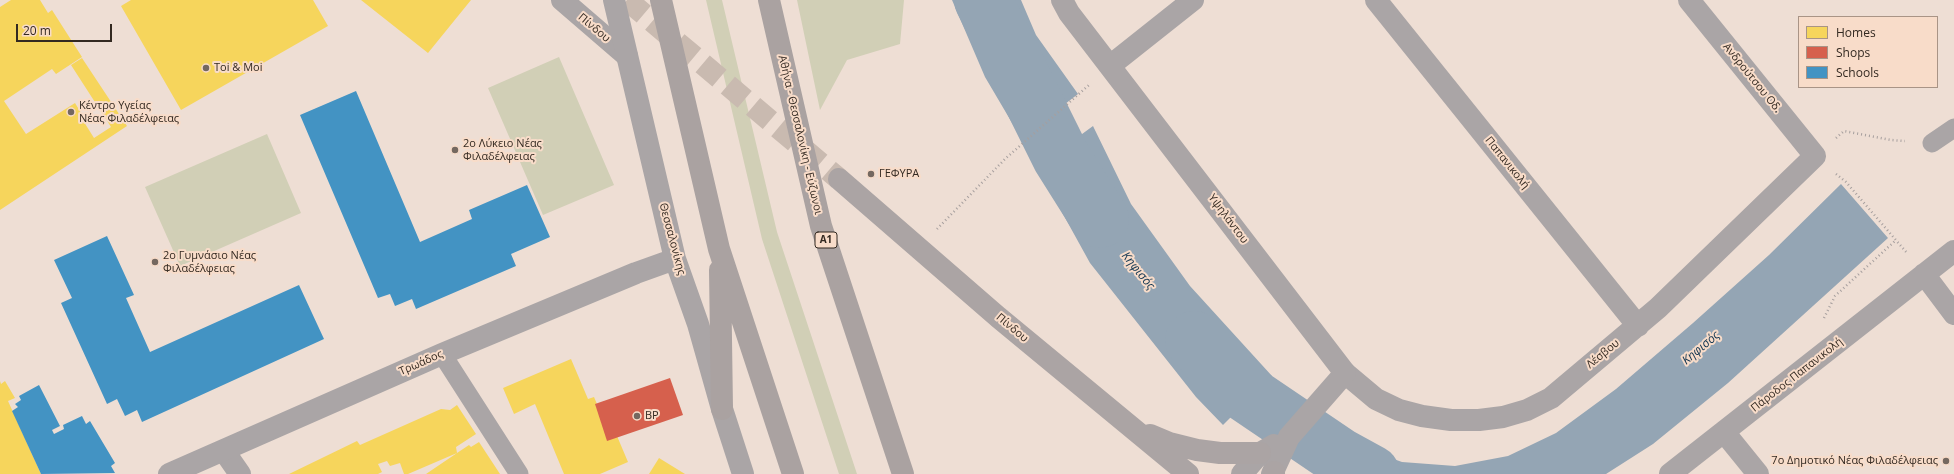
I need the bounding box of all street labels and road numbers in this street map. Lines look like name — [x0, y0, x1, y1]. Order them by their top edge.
street label: Πίνδου — [575, 11, 613, 45]
street label: Ανδρούτσου Οδ. — [1720, 41, 1784, 115]
street label: Αθήνα - Θεσσαλονίκη - Εύζωνοι — [775, 54, 825, 216]
street label: Παπανικολή — [1482, 134, 1532, 192]
street label: Υψηλάντου — [1205, 192, 1251, 246]
street label: Θεσσαλονίκης — [656, 202, 688, 276]
road number: Α1 — [815, 232, 837, 248]
street label: Πίνδου — [993, 311, 1031, 345]
street label: Πάροδος Παπανικολή — [1749, 335, 1845, 415]
street label: Λέσβου — [1584, 337, 1622, 371]
street label: Τρωάδος — [397, 348, 445, 378]

